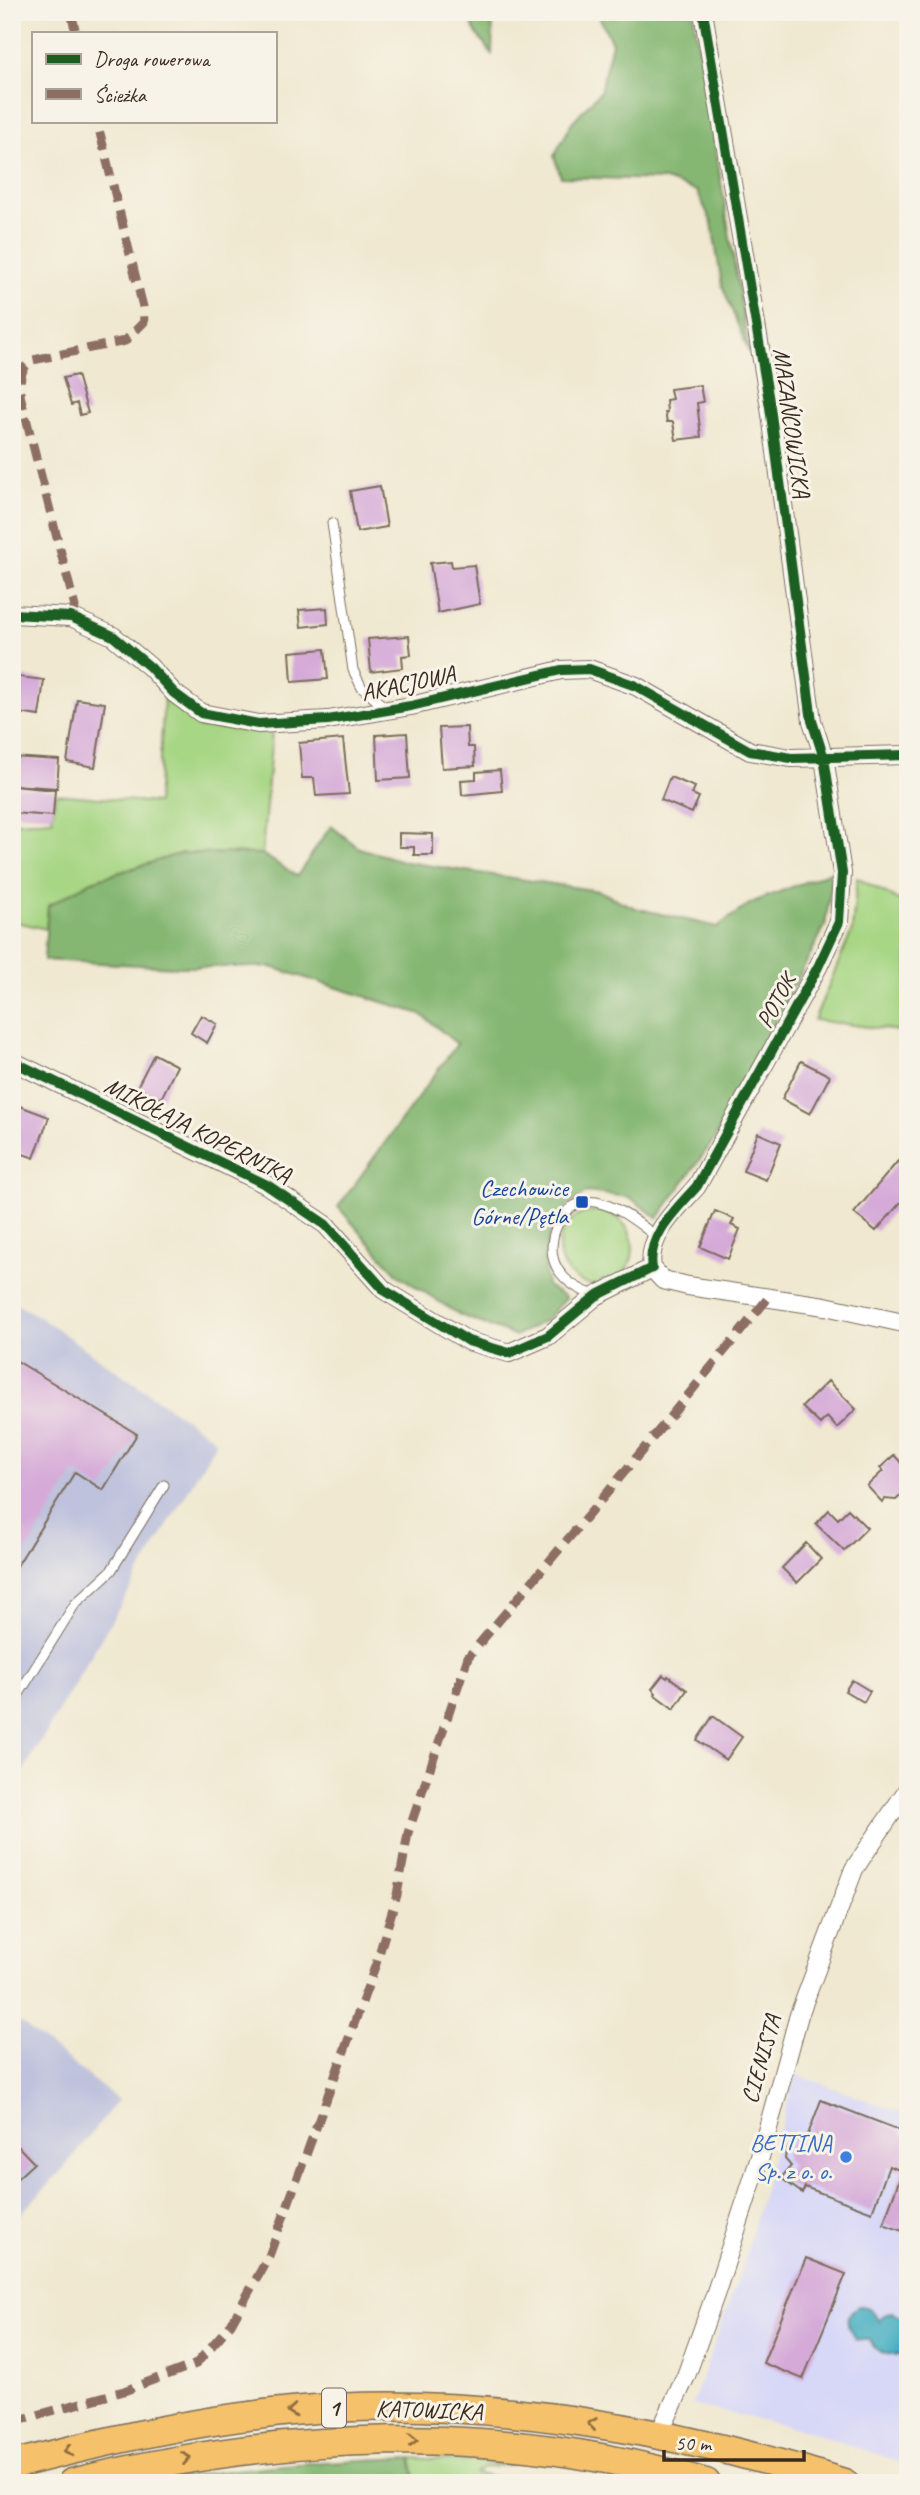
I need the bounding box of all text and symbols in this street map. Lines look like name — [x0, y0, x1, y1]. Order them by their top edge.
legend — [32, 32, 276, 122]
text: Droga rowerowa — [94, 46, 212, 72]
text: Ścieżka — [94, 82, 148, 108]
street label: MAZAŃCOWICKA — [767, 346, 818, 501]
street label: AKACJOWA — [358, 658, 459, 708]
street label: POTOK — [749, 965, 805, 1033]
street label: MIKOŁAJA KOPERNIKA — [100, 1070, 297, 1190]
place label: Czechowice Górne/Pętla — [471, 1173, 570, 1231]
marker: Czechowice Górne/Pętla — [574, 1194, 590, 1210]
street label: CIENISTA — [734, 2010, 788, 2107]
place label: BETTINA Sp. z o. o. — [750, 2128, 833, 2186]
marker: BETTINA Sp. z o. o. — [838, 2149, 854, 2165]
road number: 1 — [322, 2388, 346, 2428]
street label: KATOWICKA — [375, 2393, 484, 2427]
one-way arrow — [286, 2403, 297, 2418]
one-way arrow — [586, 2417, 598, 2432]
scale bar — [664, 2418, 804, 2462]
text: 50 m — [675, 2430, 713, 2456]
one-way arrow — [408, 2432, 419, 2447]
one-way arrow — [62, 2442, 74, 2457]
one-way arrow — [181, 2451, 192, 2466]

